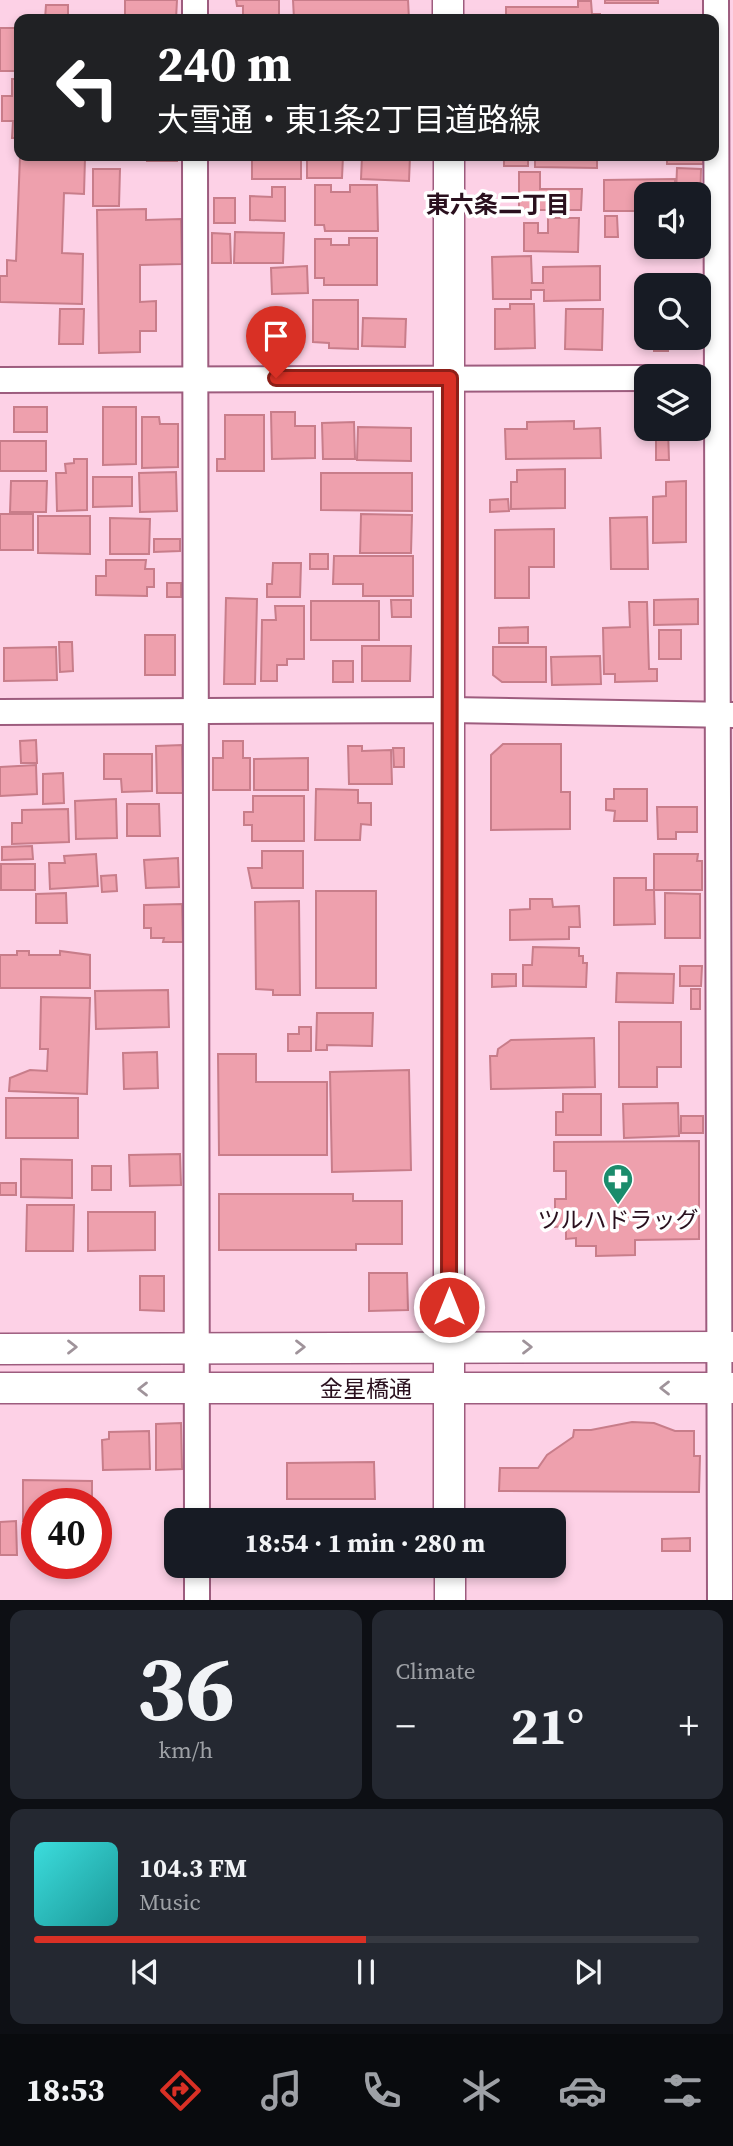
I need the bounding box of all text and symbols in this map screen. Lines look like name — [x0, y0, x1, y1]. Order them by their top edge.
text: 240 m — [157, 30, 292, 97]
icon: left — [42, 42, 133, 133]
text: 大雪通・東1条2丁目道路線 — [157, 98, 541, 142]
map controls — [634, 182, 711, 441]
button: sound — [634, 182, 711, 259]
district label: 東六条二丁目 — [426, 188, 570, 221]
button: search — [634, 273, 711, 350]
pin — [246, 306, 306, 378]
icon: arrive — [257, 317, 295, 355]
button: layers — [634, 364, 711, 441]
pharmacy icon: ツルハドラッグ — [601, 1162, 635, 1206]
place label: ツルハドラッグ — [538, 1204, 699, 1236]
position arrow — [412, 1270, 486, 1344]
one-way arrow — [68, 1339, 78, 1355]
one-way arrow — [295, 1339, 306, 1355]
one-way arrow — [523, 1339, 533, 1355]
street label: 金星橋通 — [320, 1373, 412, 1405]
one-way arrow — [659, 1380, 670, 1396]
one-way arrow — [138, 1381, 148, 1397]
speed limit sign: 40 — [21, 1488, 112, 1579]
text: 18:54 · 1 min · 280 m — [245, 1525, 485, 1561]
text: 36 — [136, 1626, 235, 1750]
text: Climate — [396, 1655, 475, 1687]
text: 21° — [511, 1690, 584, 1761]
text: − — [396, 1700, 416, 1752]
text: + — [679, 1700, 699, 1752]
text: km/h — [158, 1734, 213, 1766]
text: 104.3 FM — [139, 1850, 247, 1886]
text: Music — [139, 1886, 201, 1918]
icon: previous — [126, 1953, 164, 1991]
icon: pause — [347, 1953, 385, 1991]
icon: next — [569, 1953, 607, 1991]
icon: directions — [156, 2066, 205, 2115]
icon: music — [257, 2066, 306, 2115]
icon: phone — [357, 2066, 406, 2115]
icon: climate — [457, 2066, 506, 2115]
icon: car — [558, 2066, 607, 2115]
icon: filters — [658, 2066, 707, 2115]
text: 18:53 — [26, 2068, 105, 2112]

